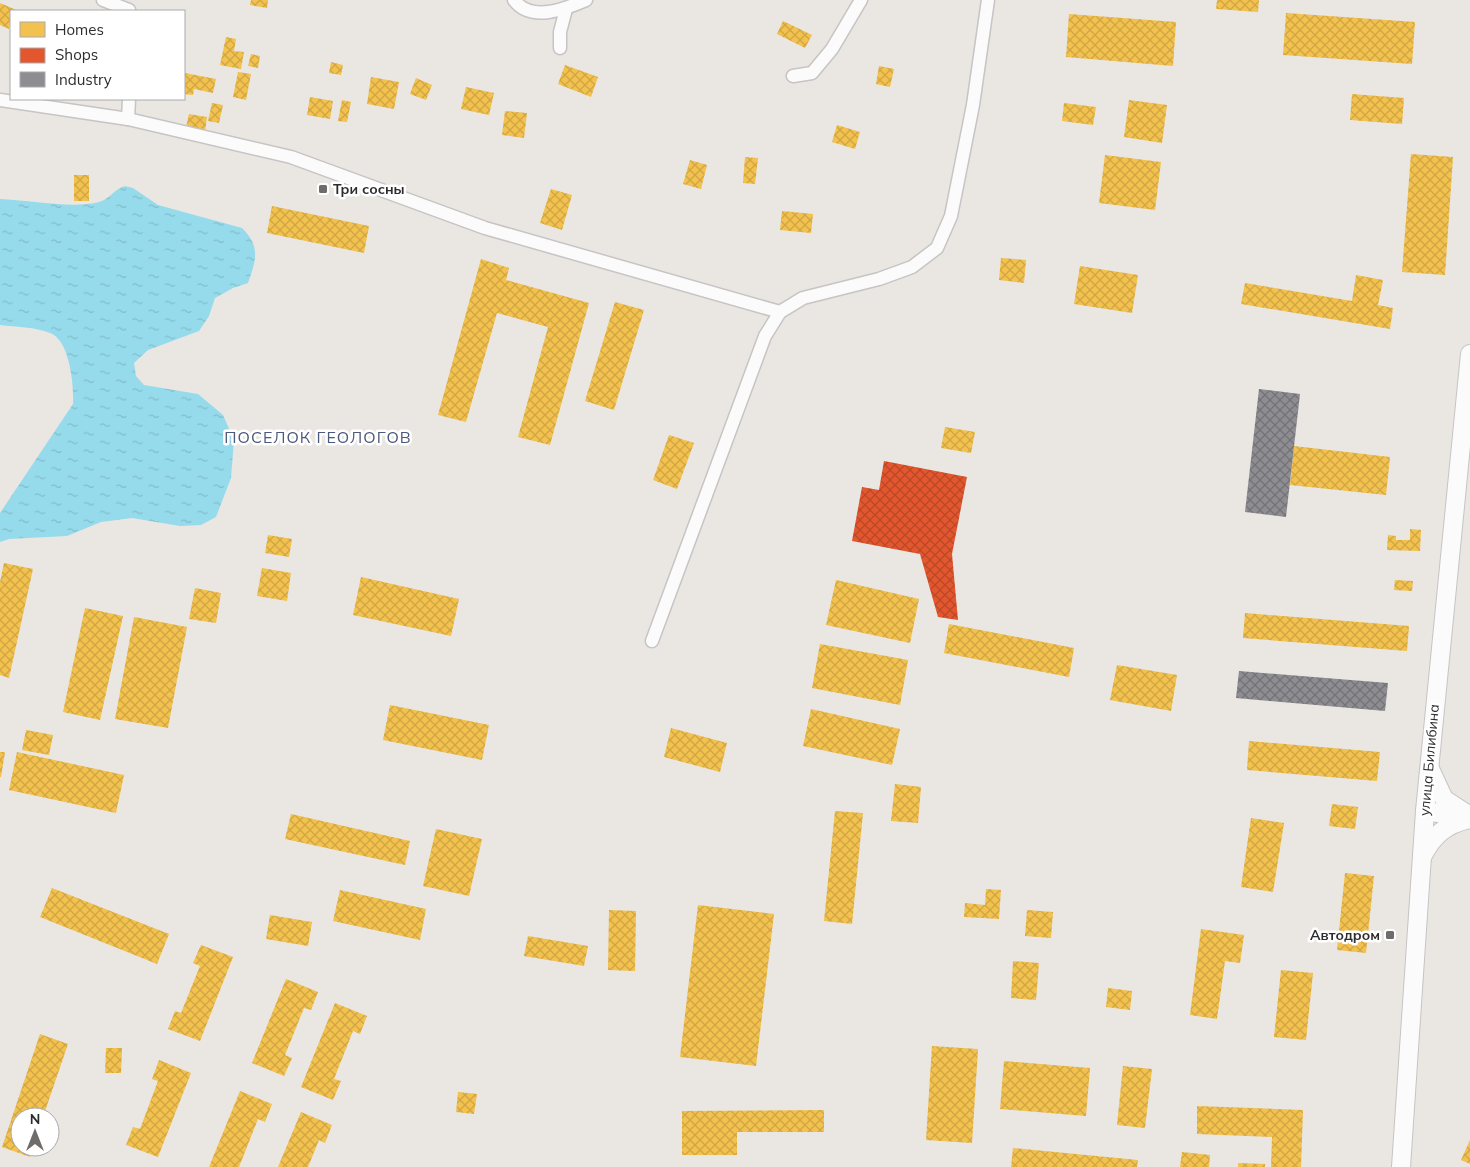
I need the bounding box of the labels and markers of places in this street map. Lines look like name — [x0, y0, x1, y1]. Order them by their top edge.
place label: Три сосны — [333, 180, 405, 198]
marker: Три сосны — [317, 183, 329, 195]
place label: Автодром — [1310, 926, 1380, 944]
marker: Автодром — [1384, 929, 1396, 941]

